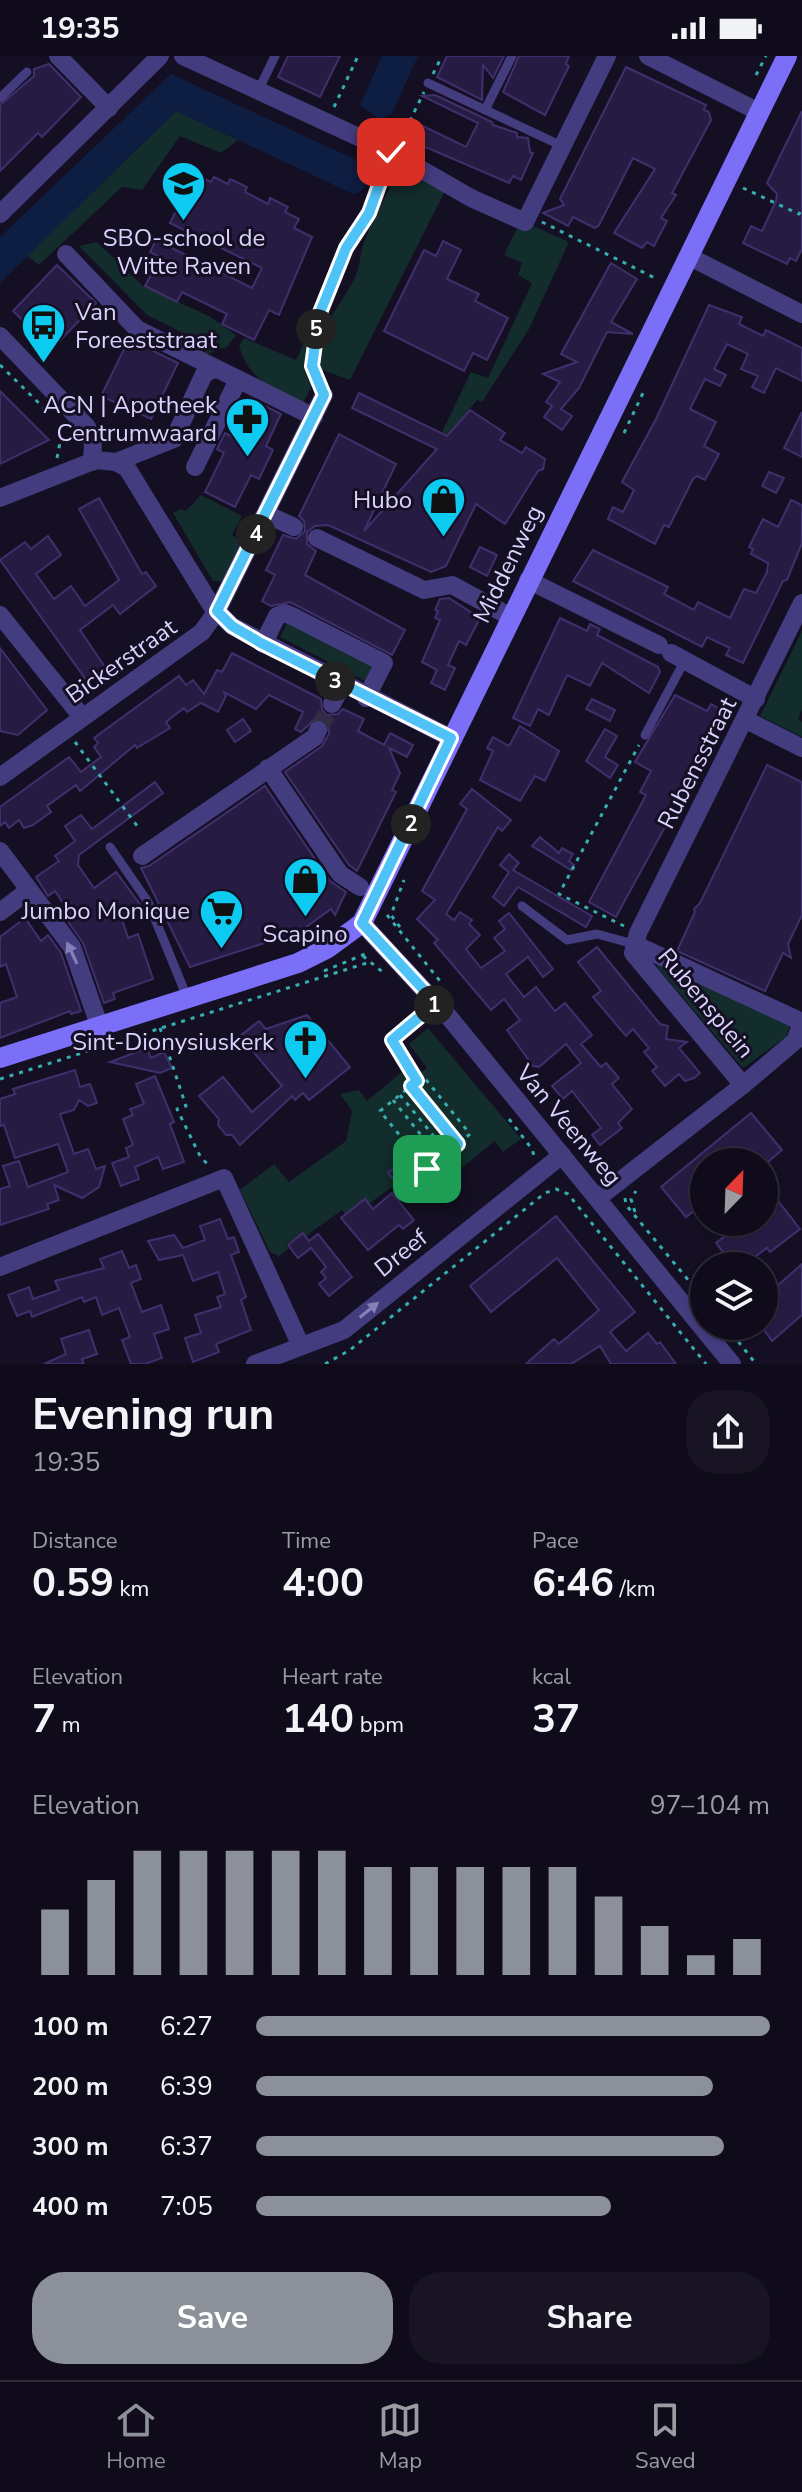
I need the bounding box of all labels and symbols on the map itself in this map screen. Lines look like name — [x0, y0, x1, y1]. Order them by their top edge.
pin — [357, 118, 425, 186]
school or university icon: SBO-school de Witte Raven — [160, 160, 208, 223]
place label: SBO-school de Witte Raven — [103, 222, 265, 282]
place label: Van Foreeststraat — [74, 296, 218, 356]
bus stop icon: Van Foreeststraat — [20, 302, 68, 365]
pin: 5 — [296, 309, 336, 349]
place label: ACN | Apotheek Centrumwaard — [43, 389, 218, 449]
pharmacy icon: ACN | Apotheek Centrumwaard — [224, 395, 272, 458]
shop icon: Hubo — [419, 476, 467, 539]
place label: Hubo — [353, 484, 412, 516]
street label: Middenweg — [466, 500, 550, 628]
pin: 4 — [236, 514, 276, 554]
street label: Bickerstraat — [59, 611, 183, 711]
pin: 3 — [315, 661, 355, 701]
street label: Rubensstraat — [650, 691, 744, 834]
pin: 2 — [391, 804, 431, 844]
shop icon: Scapino — [281, 856, 329, 919]
supermarket icon: Jumbo Monique — [197, 887, 245, 950]
place label: Jumbo Monique — [20, 895, 190, 927]
place label: Scapino — [262, 918, 348, 950]
one-way arrow — [66, 941, 79, 964]
street label: Rubensplein — [651, 941, 761, 1065]
pin: 1 — [414, 985, 454, 1025]
church icon: Sint-Dionysiuskerk — [281, 1018, 329, 1081]
place label: Sint-Dionysiuskerk — [72, 1026, 275, 1058]
street label: Van Veenweg — [508, 1057, 629, 1192]
pin — [393, 1135, 461, 1203]
north arrow — [690, 1148, 778, 1236]
street label: Dreef — [368, 1221, 435, 1284]
one-way arrow — [358, 1302, 378, 1319]

